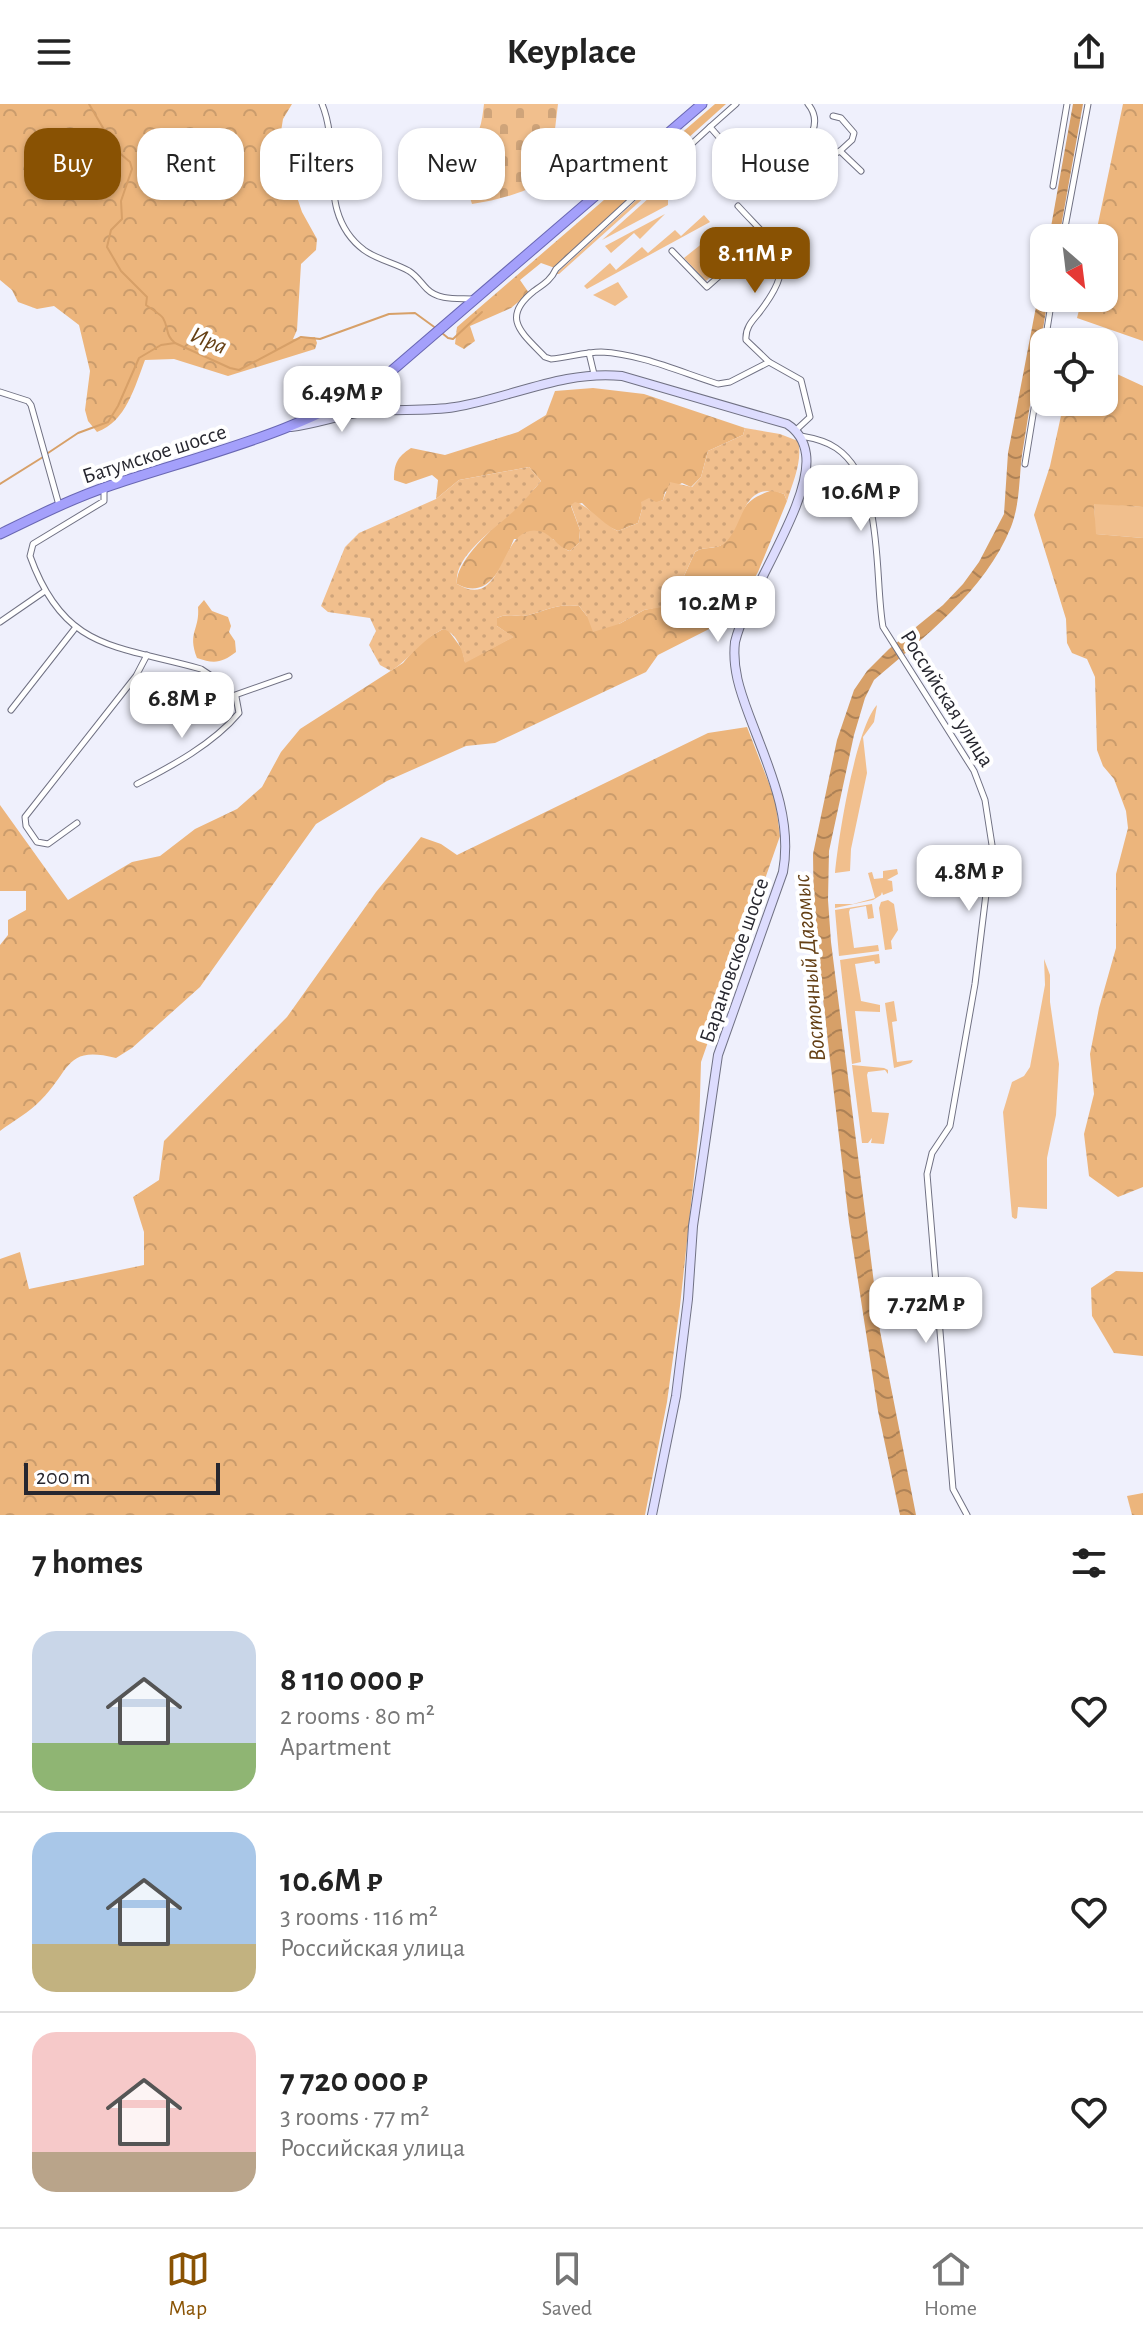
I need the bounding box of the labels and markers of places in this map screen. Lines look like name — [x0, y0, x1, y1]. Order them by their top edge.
pin: 8.11M ₽ — [681, 227, 829, 295]
pin: 6.49M ₽ — [268, 366, 416, 434]
pin: 10.6M ₽ — [787, 465, 935, 533]
pin: 10.2M ₽ — [644, 576, 792, 644]
pin: 6.8M ₽ — [117, 672, 247, 740]
pin: 4.8M ₽ — [904, 845, 1034, 913]
pin: 7.72M ₽ — [852, 1277, 1000, 1345]

